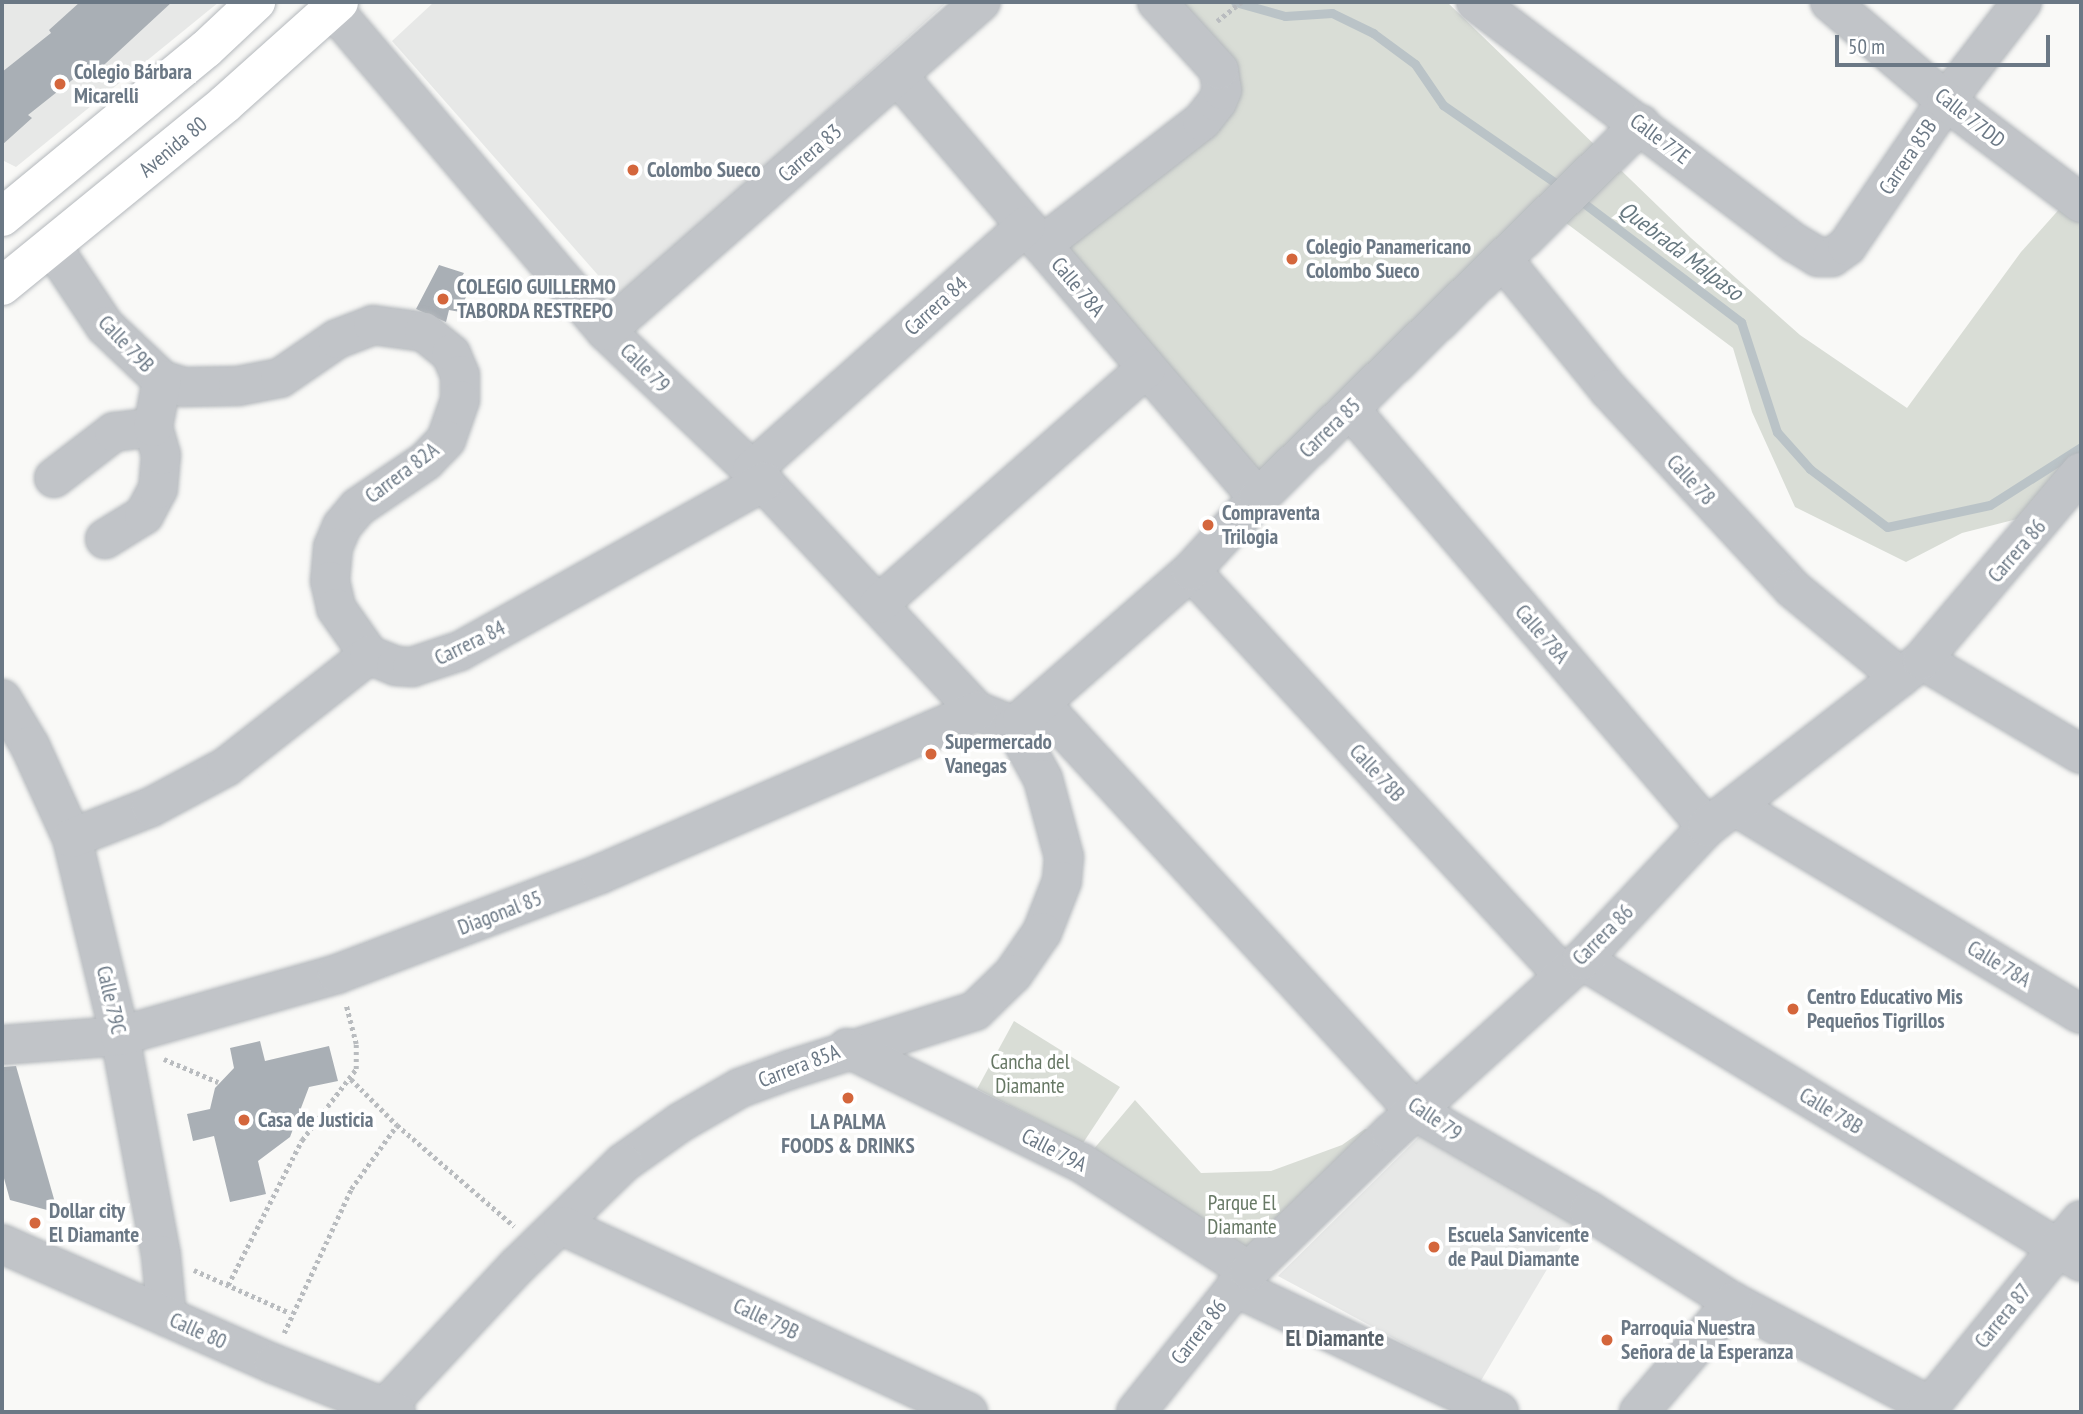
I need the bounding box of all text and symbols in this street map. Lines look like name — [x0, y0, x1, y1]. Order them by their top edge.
scale bar — [1838, 21, 2053, 65]
text: 50 m — [1848, 33, 1885, 60]
place label: Colegio Bárbara Micarelli — [74, 59, 192, 109]
marker: Colegio Bárbara Micarelli — [52, 76, 68, 92]
street label: Calle 77DD — [1930, 83, 2010, 153]
street label: Calle 77E — [1625, 108, 1695, 170]
street label: Avenida 80 — [134, 111, 212, 183]
street label: Carrera 85B — [1874, 115, 1942, 199]
street label: Carrera 83 — [773, 119, 847, 187]
place label: Colombo Sueco — [647, 157, 761, 183]
marker: Colombo Sueco — [625, 162, 641, 178]
water label: Quebrada Malpaso — [1614, 196, 1748, 306]
place label: Colegio Panamericano Colombo Sueco — [1306, 234, 1471, 284]
marker: Colegio Panamericano Colombo Sueco — [1284, 251, 1300, 267]
street label: Calle 78A — [1046, 252, 1110, 322]
street label: Carrera 84 — [900, 271, 972, 341]
place label: COLEGIO GUILLERMO TABORDA RESTREPO — [457, 274, 616, 324]
marker: COLEGIO GUILLERMO TABORDA RESTREPO — [435, 291, 451, 307]
street label: Calle 79B — [93, 310, 159, 378]
street label: Calle 79 — [615, 338, 675, 398]
street label: Carrera 85 — [1294, 393, 1366, 463]
street label: Carrera 82A — [360, 437, 444, 509]
street label: Calle 78 — [1661, 450, 1721, 510]
place label: Compraventa Trilogia — [1222, 500, 1320, 550]
street label: Carrera 86 — [1983, 514, 2051, 588]
marker: Compraventa Trilogia — [1200, 517, 1216, 533]
street label: Calle 78A — [1510, 600, 1574, 668]
street label: Carrera 84 — [431, 615, 509, 671]
place label: Supermercado Vanegas — [945, 729, 1052, 779]
street label: Calle 78B — [1344, 739, 1410, 807]
marker: Supermercado Vanegas — [923, 746, 939, 762]
street label: Diagonal 85 — [454, 885, 546, 941]
street label: Carrera 86 — [1567, 899, 1639, 971]
street label: Calle 78A — [1963, 935, 2035, 993]
street label: Calle 79C — [91, 963, 131, 1037]
place label: Centro Educativo Mis Pequeños Tigrillos — [1807, 984, 1963, 1034]
marker: Centro Educativo Mis Pequeños Tigrillos — [1785, 1001, 1801, 1017]
street label: Carrera 85A — [755, 1039, 843, 1093]
park label: Cancha del Diamante — [990, 1049, 1070, 1099]
street label: Calle 78B — [1795, 1082, 1867, 1140]
marker: LA PALMA FOODS & DRINKS — [840, 1090, 856, 1106]
street label: Calle 79 — [1403, 1092, 1467, 1146]
place label: Casa de Justicia — [258, 1107, 373, 1133]
place label: LA PALMA FOODS & DRINKS — [781, 1109, 915, 1159]
marker: Casa de Justicia — [236, 1112, 252, 1128]
street label: Calle 79A — [1017, 1123, 1091, 1177]
park label: Parque El Diamante — [1207, 1190, 1277, 1240]
place label: Dollar city El Diamante — [49, 1198, 139, 1248]
marker: Dollar city El Diamante — [27, 1215, 43, 1231]
place label: Escuela Sanvicente de Paul Diamante — [1448, 1222, 1589, 1272]
marker: Escuela Sanvicente de Paul Diamante — [1426, 1239, 1442, 1255]
street label: Carrera 87 — [1969, 1279, 2037, 1353]
street label: Calle 79B — [729, 1293, 803, 1345]
street label: Carrera 86 — [1166, 1295, 1232, 1369]
street label: Calle 80 — [166, 1307, 230, 1355]
place label: Parroquia Nuestra Señora de la Esperanza — [1621, 1315, 1794, 1365]
district label: El Diamante — [1286, 1324, 1384, 1352]
marker: Parroquia Nuestra Señora de la Esperanza — [1599, 1332, 1615, 1348]

